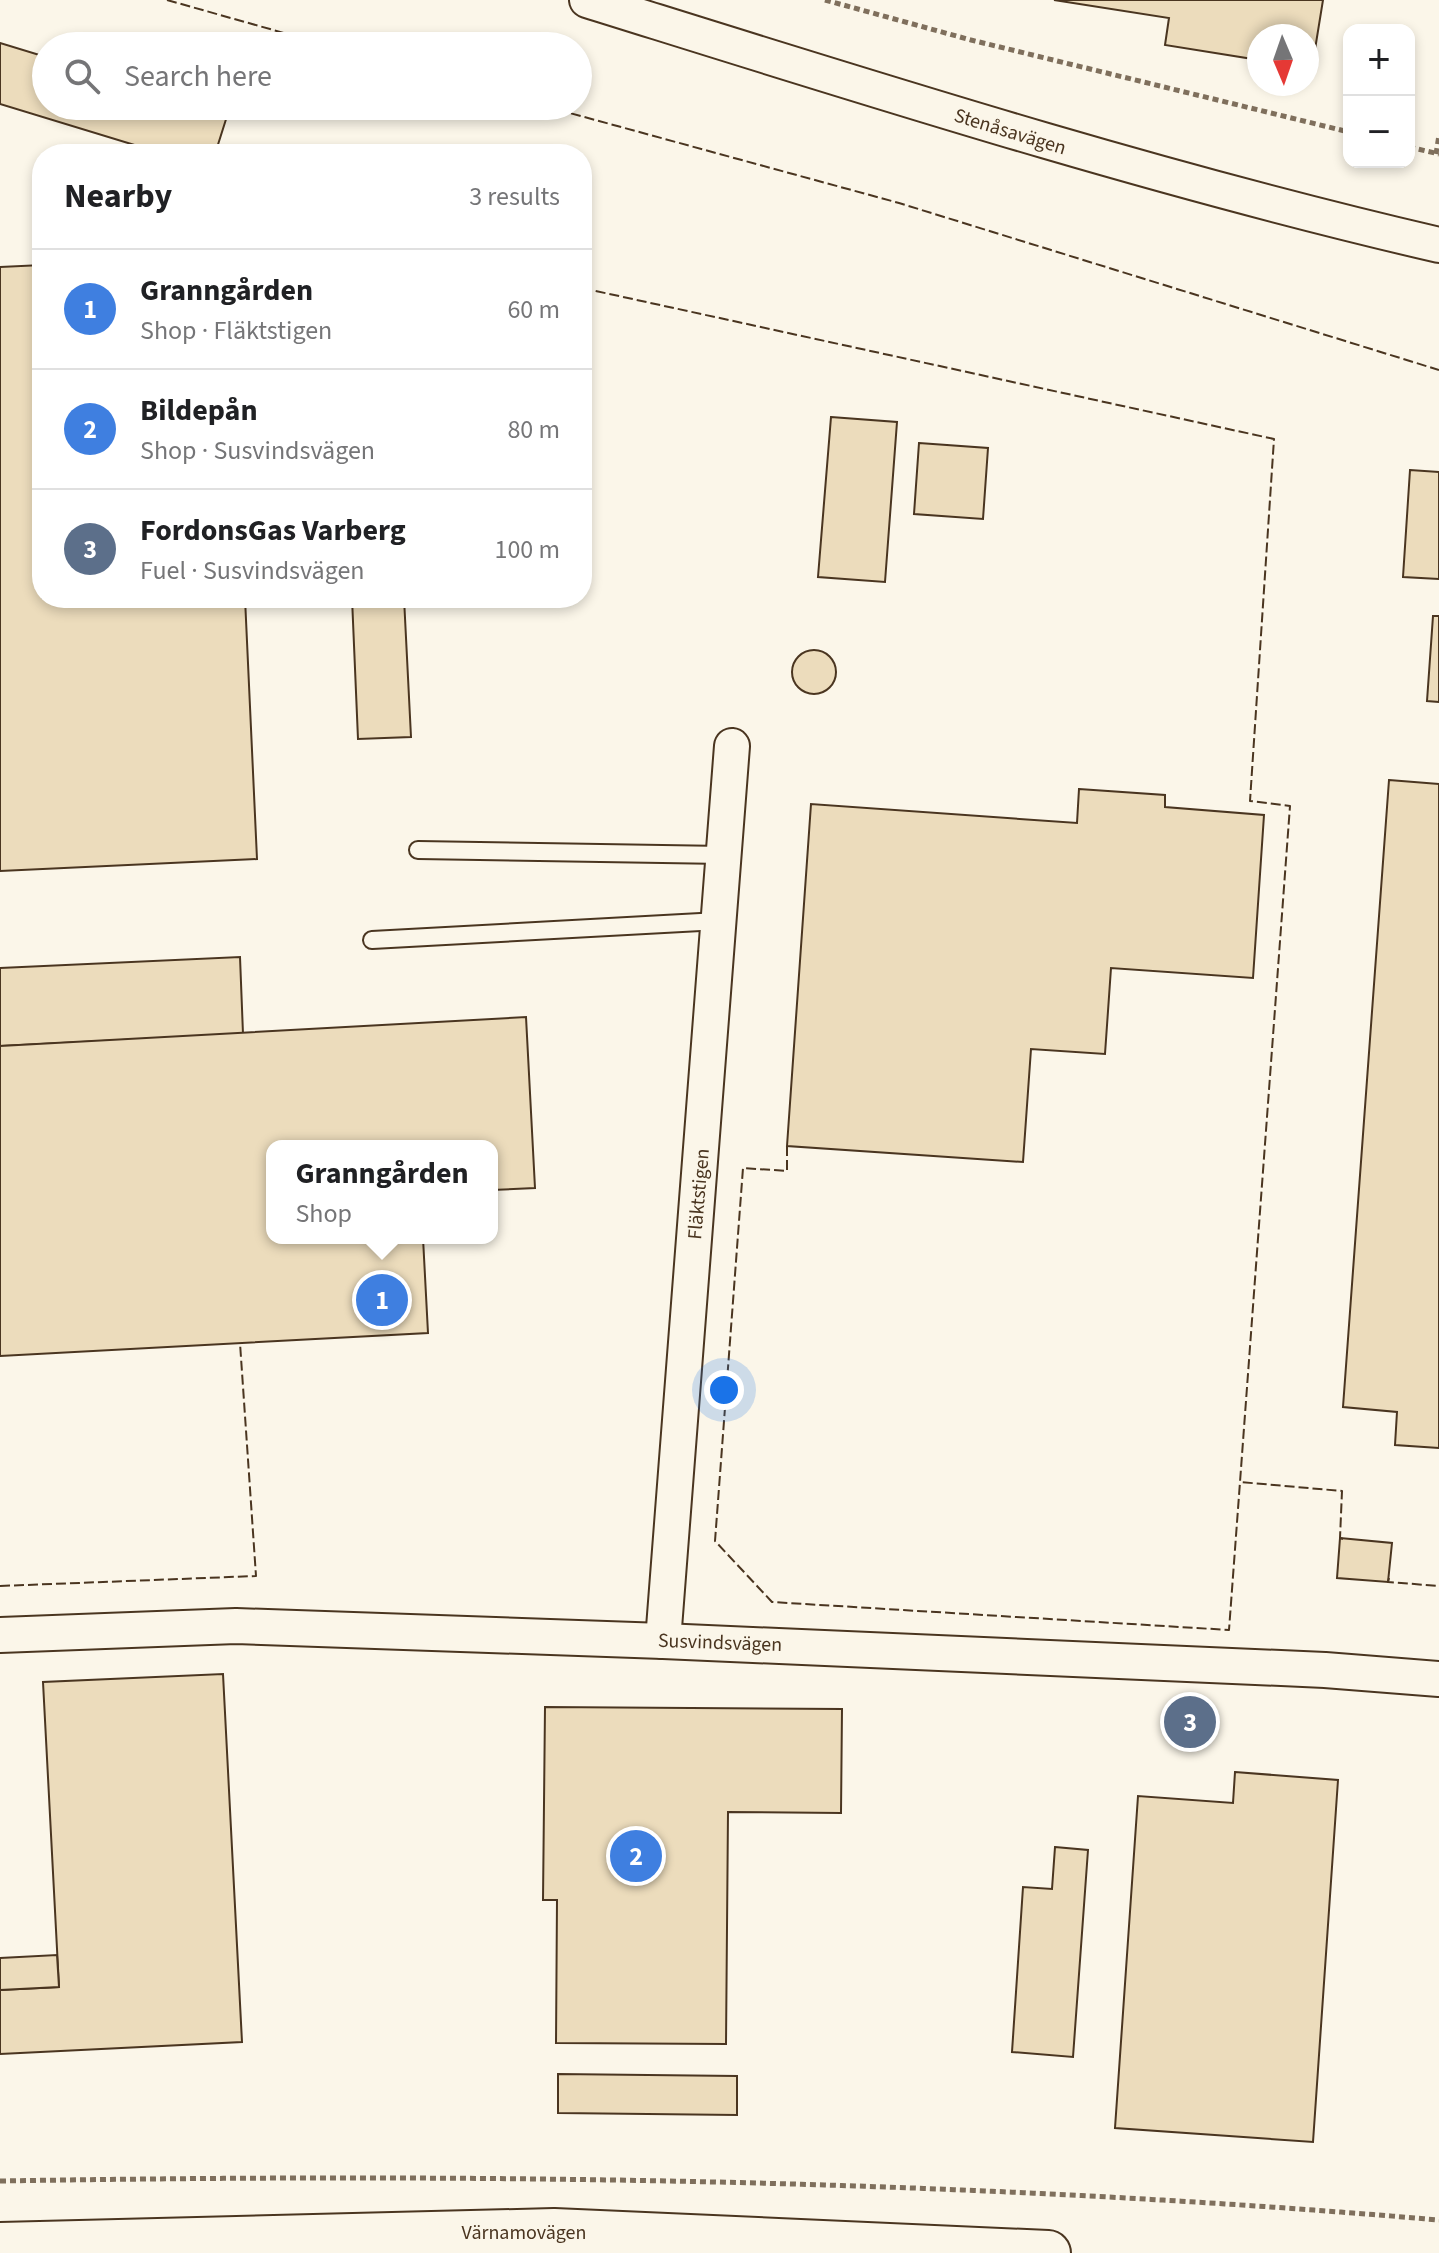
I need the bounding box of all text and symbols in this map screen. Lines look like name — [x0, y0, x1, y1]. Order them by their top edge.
north arrow — [1247, 24, 1319, 96]
map controls — [1343, 24, 1415, 168]
button: + — [1343, 24, 1415, 96]
search box — [32, 32, 592, 120]
icon: search — [60, 54, 104, 98]
text: Search here — [124, 55, 272, 98]
button: − — [1343, 96, 1415, 168]
street label: Stenåsavägen — [951, 102, 1069, 162]
text: Nearby — [64, 172, 172, 221]
text: 3 results — [469, 178, 560, 215]
text: Granngården — [140, 269, 313, 312]
text: 1 — [83, 291, 97, 328]
text: 60 m — [507, 291, 560, 328]
text: Shop · Fläktstigen — [140, 312, 332, 349]
text: Bildepån — [140, 389, 258, 432]
text: 2 — [83, 411, 97, 448]
text: 80 m — [507, 411, 560, 448]
text: Shop · Susvindsvägen — [140, 432, 375, 469]
text: FordonsGas Varberg — [140, 509, 406, 552]
text: 3 — [83, 531, 97, 568]
text: 100 m — [494, 531, 560, 568]
text: Fuel · Susvindsvägen — [140, 552, 365, 589]
popup — [266, 1140, 498, 1244]
street label: Fläktstigen — [681, 1147, 717, 1241]
text: Granngården — [295, 1152, 469, 1195]
text: Shop — [295, 1195, 352, 1232]
pin: 1 — [356, 1270, 408, 1330]
your location — [704, 1370, 744, 1410]
street label: Susvindsvägen — [657, 1627, 783, 1659]
pin: 3 — [1164, 1692, 1216, 1752]
pin: 2 — [610, 1826, 662, 1886]
street label: Värnamovägen — [462, 2219, 586, 2247]

